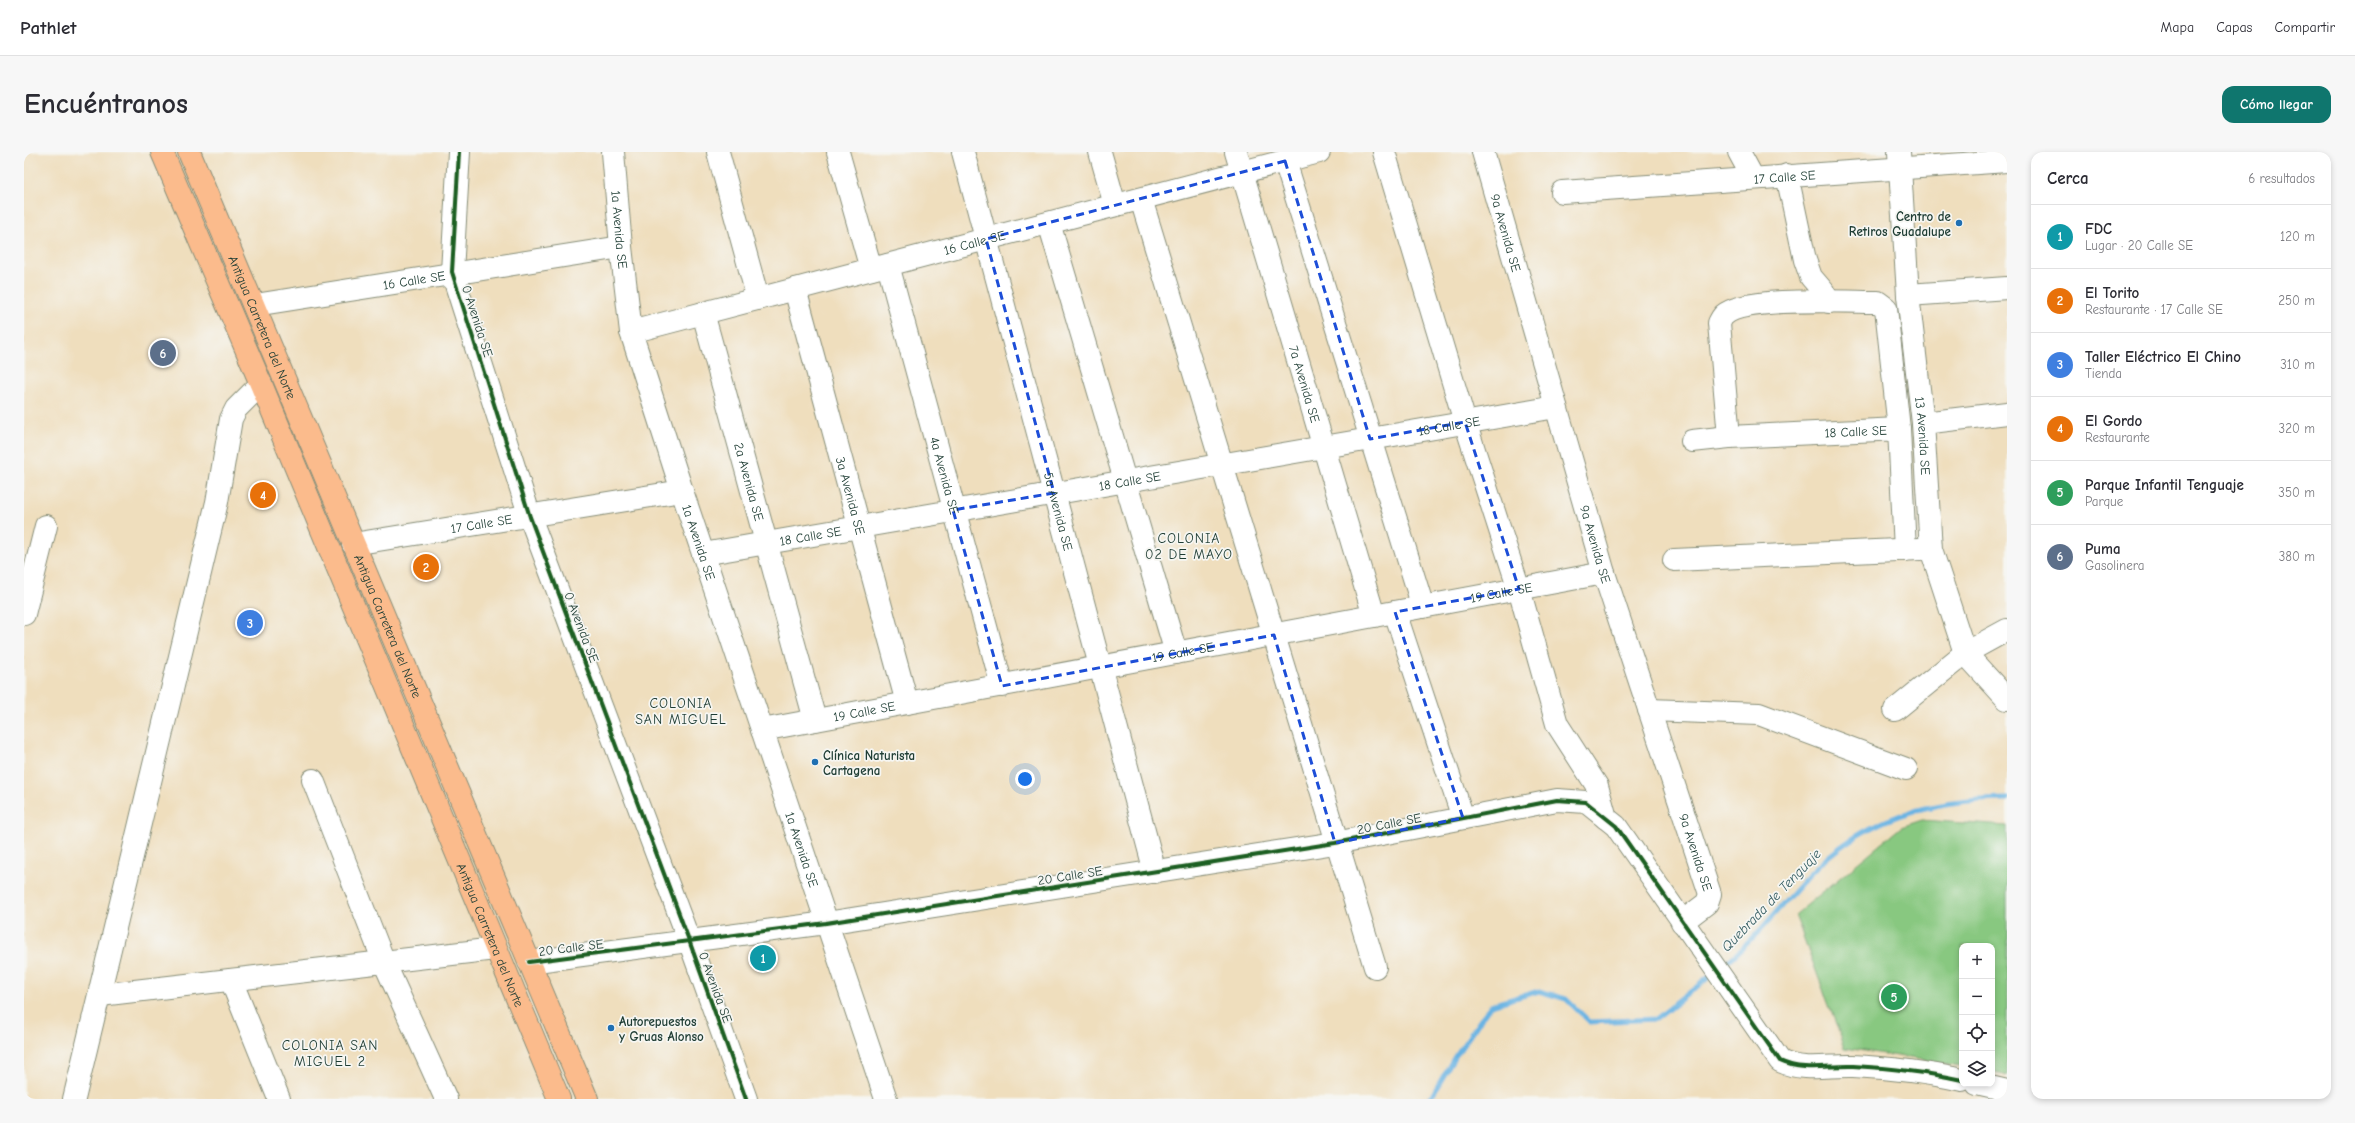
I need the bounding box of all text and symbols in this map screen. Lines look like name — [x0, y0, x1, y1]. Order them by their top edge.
text: Pathlet — [20, 17, 76, 39]
text: Mapa — [2161, 19, 2194, 36]
text: Capas — [2216, 19, 2252, 36]
text: Compartir — [2274, 19, 2335, 36]
button: Cómo llegar — [2222, 86, 2331, 123]
text: Encuéntranos — [24, 88, 188, 120]
street label: 17 Calle SE — [1753, 167, 1816, 187]
text: Cerca — [2047, 169, 2089, 188]
text: 6 resultados — [2248, 171, 2315, 186]
street label: 1a Avenida SE — [608, 190, 631, 270]
street label: 9a Avenida SE — [1487, 192, 1524, 274]
place label: Centro de Retiros Guadalupe — [1849, 209, 1952, 239]
marker: Centro de Retiros Guadalupe — [1954, 218, 1964, 228]
text: FDC — [2085, 220, 2112, 238]
street label: 16 Calle SE — [942, 227, 1007, 258]
text: 1 — [2057, 229, 2063, 244]
text: 120 m — [2280, 229, 2315, 244]
text: Lugar · 20 Calle SE — [2085, 238, 2193, 253]
street label: Antigua Carretera del Norte — [225, 253, 299, 402]
street label: 16 Calle SE — [382, 268, 446, 293]
street label: 0 Avenida SE — [459, 283, 496, 359]
text: El Torito — [2085, 284, 2139, 302]
text: 2 — [2057, 293, 2063, 308]
text: 250 m — [2278, 293, 2315, 308]
text: Restaurante · 17 Calle SE — [2085, 302, 2223, 317]
pin: 6 — [150, 338, 176, 368]
street label: 7a Avenida SE — [1286, 344, 1323, 425]
text: Taller Eléctrico El Chino — [2085, 348, 2241, 366]
text: 3 — [2057, 357, 2063, 372]
text: 310 m — [2280, 357, 2315, 372]
text: Tienda — [2085, 366, 2122, 381]
street label: 13 Avenida SE — [1912, 396, 1933, 476]
text: El Gordo — [2085, 412, 2142, 430]
street label: 18 Calle SE — [1417, 413, 1481, 439]
text: 4 — [2057, 421, 2063, 436]
text: 320 m — [2279, 421, 2315, 436]
street label: 18 Calle SE — [1824, 423, 1887, 441]
text: Restaurante — [2085, 430, 2150, 445]
street label: 4a Avenida SE — [927, 435, 962, 516]
street label: 2a Avenida SE — [731, 441, 767, 523]
street label: 3a Avenida SE — [833, 455, 868, 536]
street label: 18 Calle SE — [1098, 468, 1162, 494]
street label: 5a Avenida SE — [1041, 471, 1076, 553]
text: Parque Infantil Tenguaje — [2085, 476, 2244, 494]
pin: 4 — [250, 480, 276, 510]
text: 5 — [2057, 485, 2063, 500]
text: 350 m — [2278, 485, 2315, 500]
text: Parque — [2085, 494, 2123, 509]
street label: 1a Avenida SE — [679, 503, 718, 582]
street label: 9a Avenida SE — [1577, 504, 1614, 585]
street label: 17 Calle SE — [450, 511, 513, 536]
street label: 18 Calle SE — [778, 523, 843, 549]
district label: COLONIA 02 DE MAYO — [1145, 530, 1233, 563]
text: Puma — [2085, 540, 2121, 558]
text: 6 — [2057, 549, 2063, 564]
text: 380 m — [2279, 549, 2315, 564]
street label: Antigua Carretera del Norte — [351, 552, 425, 701]
pin: 2 — [413, 552, 439, 582]
text: Gasolinera — [2085, 558, 2144, 573]
street label: 19 Calle SE — [1469, 579, 1534, 606]
street label: 0 Avenida SE — [561, 590, 602, 665]
pin: 3 — [237, 608, 263, 638]
street label: 19 Calle SE — [1151, 639, 1215, 665]
district label: COLONIA SAN MIGUEL — [635, 695, 727, 728]
street label: 19 Calle SE — [832, 698, 897, 725]
place label: Clínica Naturista Cartagena — [823, 748, 915, 778]
marker: Clínica Naturista Cartagena — [810, 757, 820, 767]
your location — [1015, 769, 1035, 789]
street label: 1a Avenida SE — [782, 810, 821, 889]
street label: 20 Calle SE — [1356, 810, 1423, 837]
street label: 9a Avenida SE — [1676, 812, 1715, 893]
water label: Quebrada de Tenguaje — [1718, 845, 1825, 955]
street label: Antigua Carretera del Norte — [454, 861, 527, 1010]
street label: 20 Calle SE — [1037, 863, 1104, 888]
street label: 20 Calle SE — [538, 936, 605, 959]
pin: 1 — [750, 943, 776, 973]
map controls — [1959, 943, 1995, 1087]
button: + — [1959, 943, 1995, 979]
street label: 0 Avenida SE — [696, 950, 735, 1025]
button: − — [1959, 979, 1995, 1015]
pin: 5 — [1881, 982, 1907, 1012]
place label: Autorepuestos y Gruas Alonso — [619, 1014, 704, 1044]
button: locate — [1959, 1015, 1995, 1051]
marker: Autorepuestos y Gruas Alonso — [606, 1023, 616, 1033]
district label: COLONIA SAN MIGUEL 2 — [282, 1037, 378, 1070]
button: layers — [1959, 1051, 1995, 1087]

